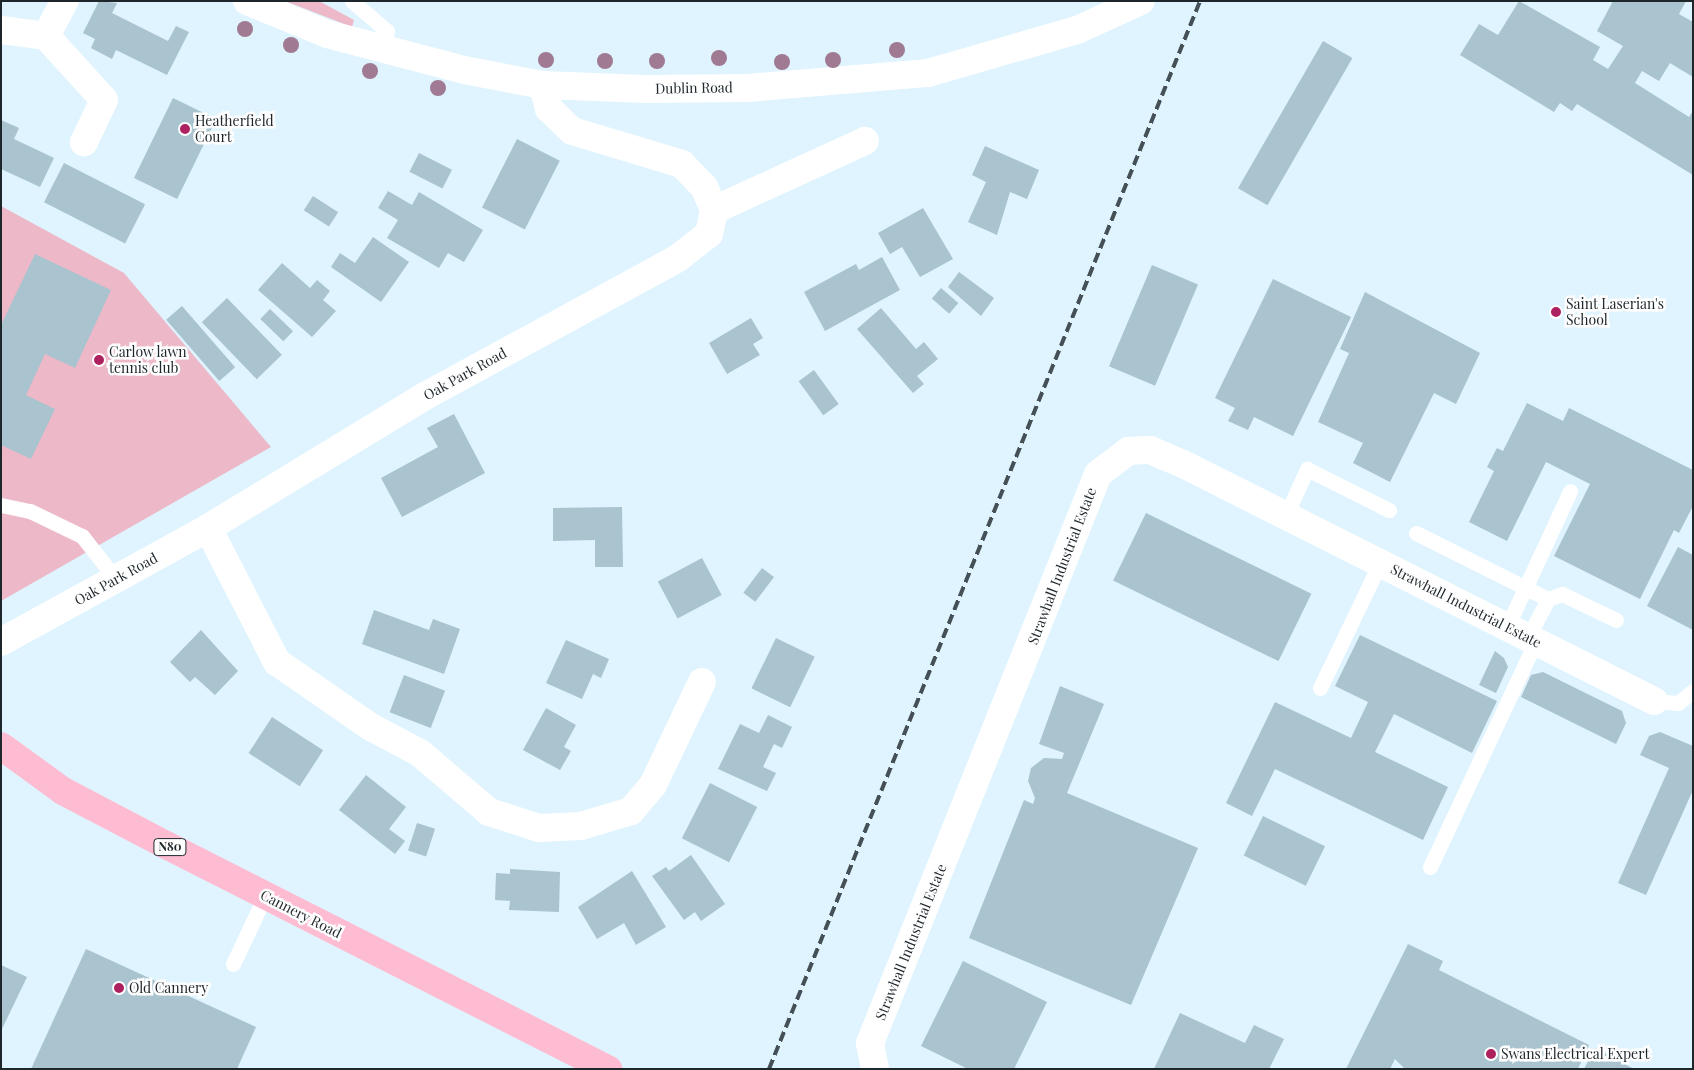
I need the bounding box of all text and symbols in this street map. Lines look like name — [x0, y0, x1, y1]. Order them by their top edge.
street label: Dublin Road — [655, 79, 733, 97]
place label: Heatherfield Court — [195, 113, 274, 146]
marker: Heatherfield Court — [179, 123, 191, 135]
place label: Saint Laserian's School — [1566, 296, 1664, 328]
marker: Saint Laserian's School — [1550, 306, 1562, 318]
place label: Carlow lawn tennis club — [109, 344, 187, 377]
street label: Oak Park Road — [420, 344, 510, 404]
marker: Carlow lawn tennis club — [93, 354, 105, 366]
street label: Strawhall Industrial Estate — [1024, 485, 1100, 647]
street label: Oak Park Road — [71, 549, 161, 609]
street label: Strawhall Industrial Estate — [1388, 561, 1544, 651]
road number: N80 — [152, 838, 188, 856]
street label: Strawhall Industrial Estate — [872, 861, 950, 1023]
street label: Cannery Road — [258, 886, 344, 942]
place label: Old Cannery — [129, 980, 208, 996]
marker: Old Cannery — [113, 982, 125, 994]
place label: Swans Electrical Expert — [1501, 1046, 1649, 1062]
marker: Swans Electrical Expert — [1485, 1048, 1497, 1060]

